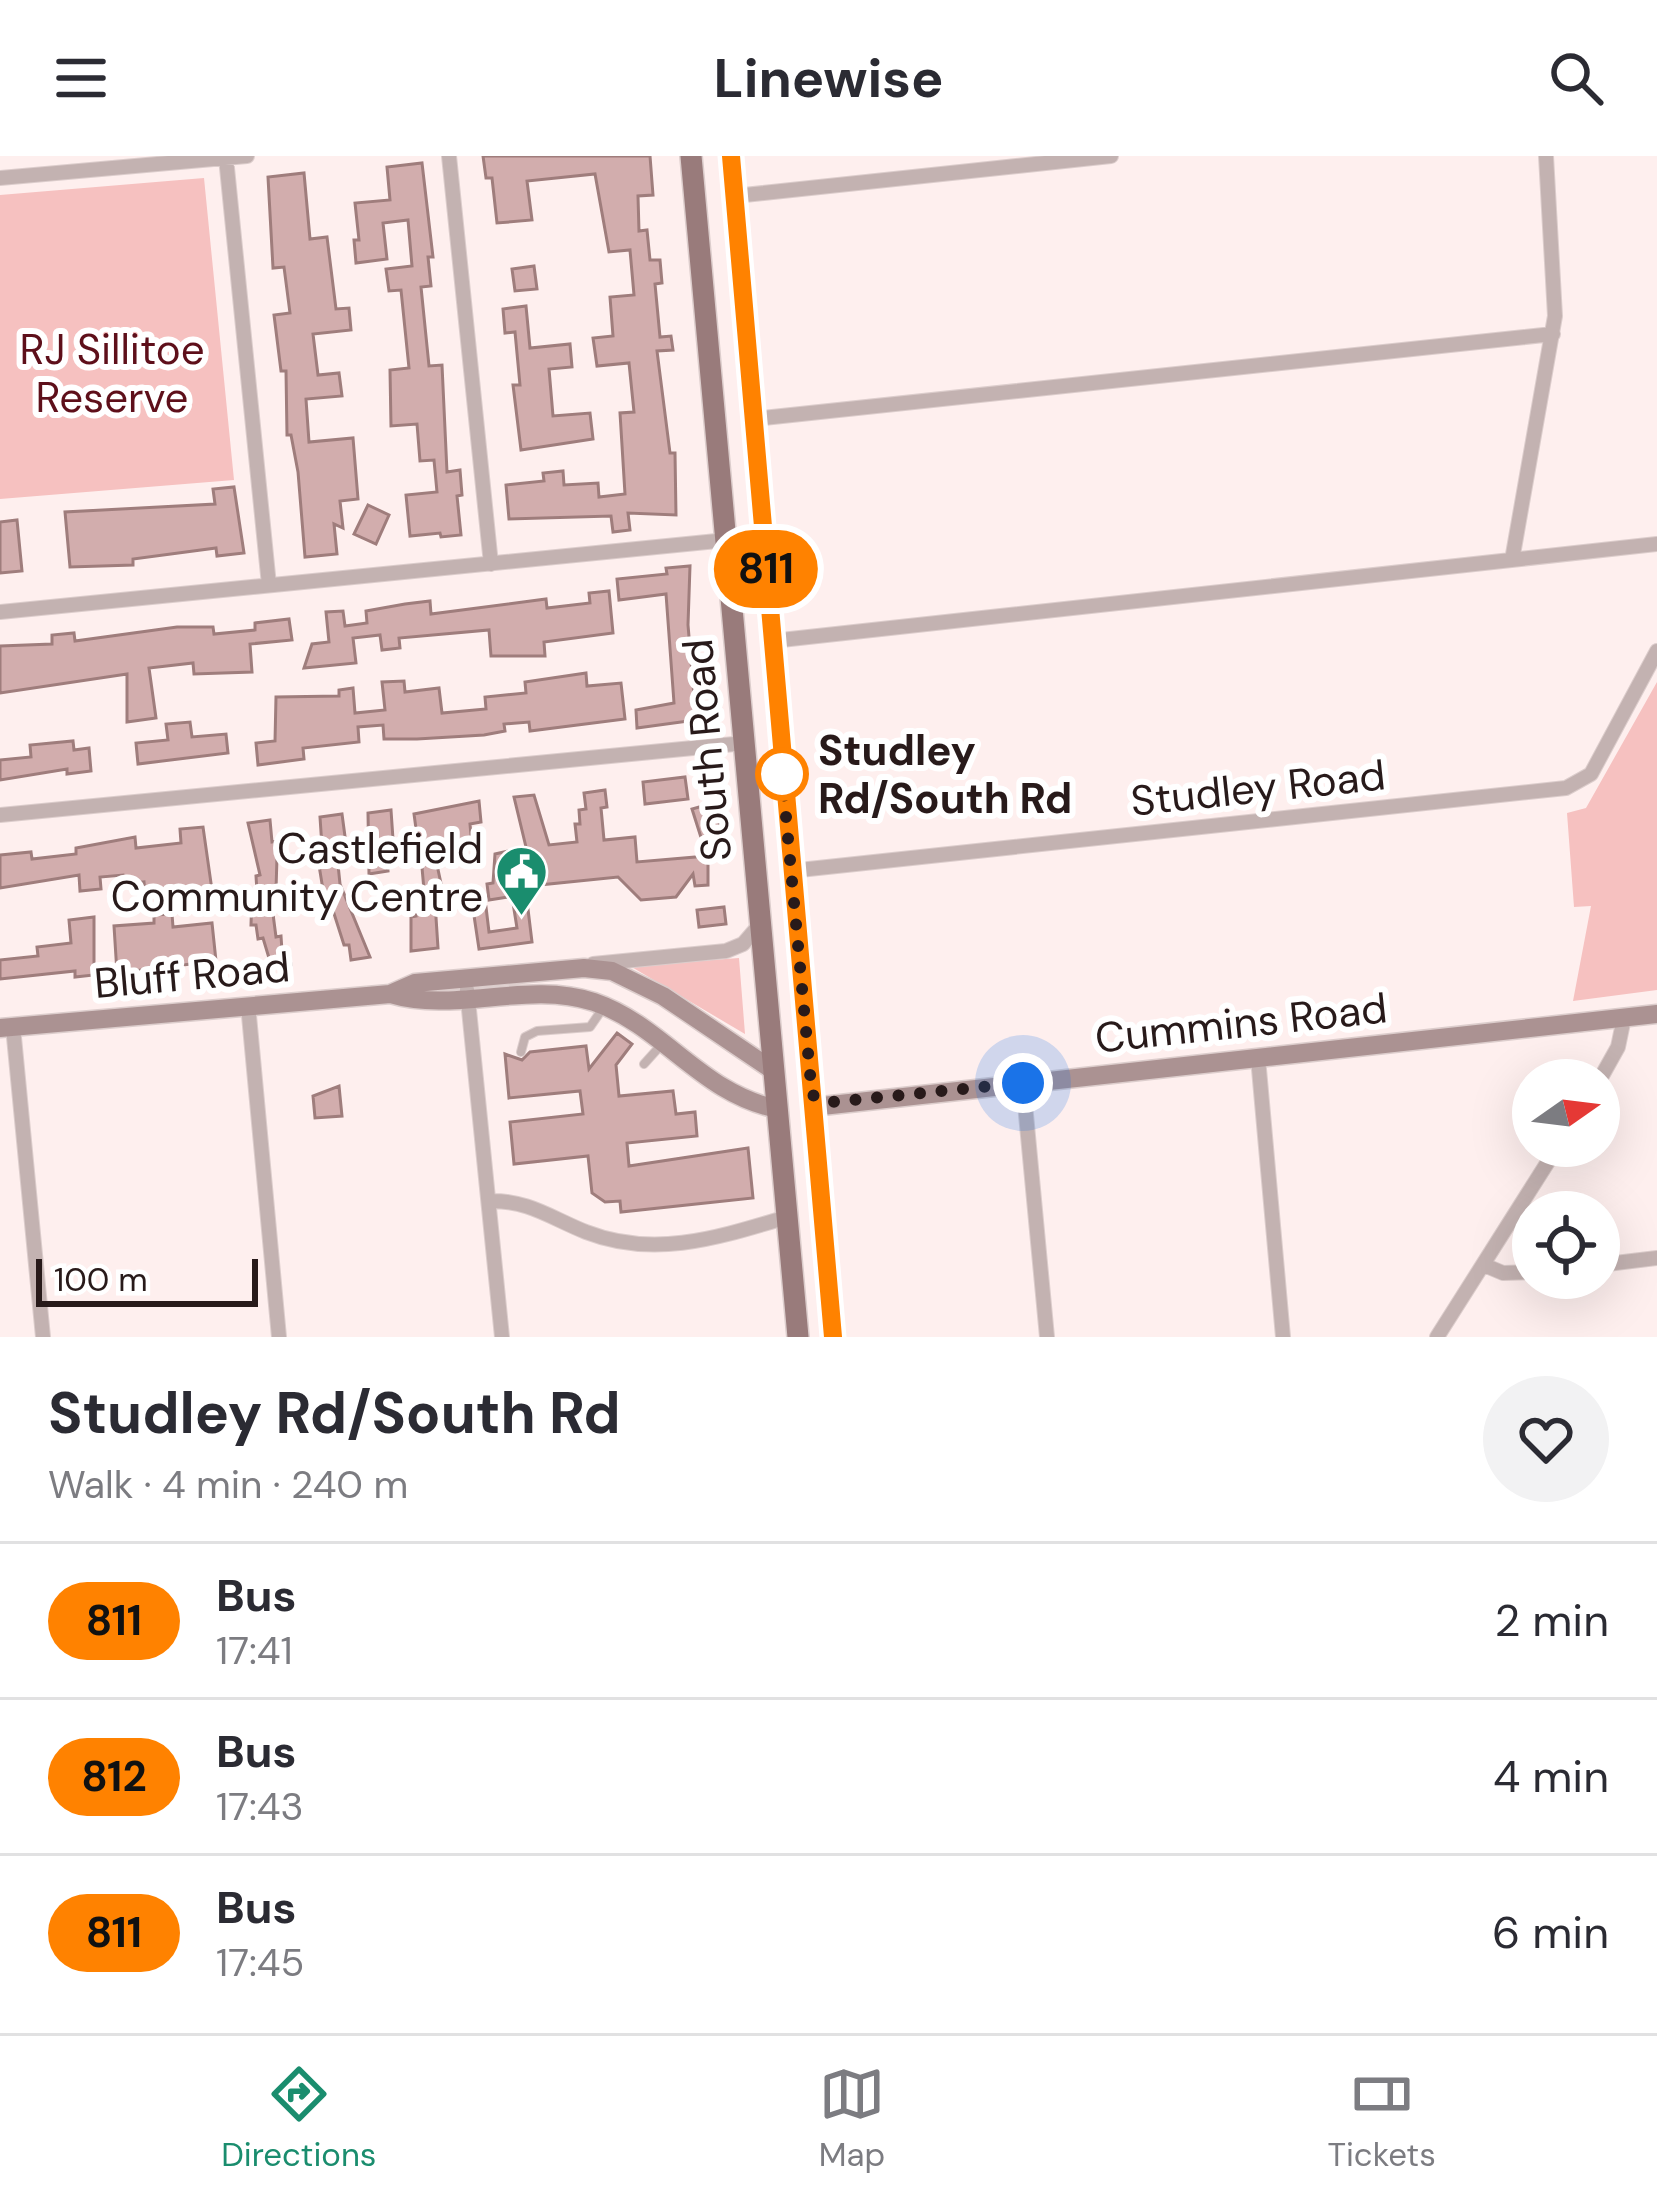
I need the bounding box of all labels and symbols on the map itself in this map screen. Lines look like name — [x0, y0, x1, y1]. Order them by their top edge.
park label: RJ Sillitoe Reserve — [19, 322, 205, 425]
line badge: 811 — [697, 530, 835, 608]
street label: South Road — [670, 637, 744, 863]
place label: Studley Rd/South Rd — [818, 723, 1072, 826]
street label: Studley Road — [1128, 747, 1388, 829]
marker: Studley Rd/South Rd — [757, 749, 807, 799]
place label: Castlefield Community Centre — [111, 821, 483, 924]
public building icon: Castlefield Community Centre — [494, 844, 550, 918]
street label: Bluff Road — [92, 939, 292, 1011]
street label: Cummins Road — [1092, 980, 1390, 1066]
your location — [993, 1053, 1053, 1113]
north arrow — [1512, 1059, 1620, 1167]
scale bar — [36, 1253, 258, 1306]

